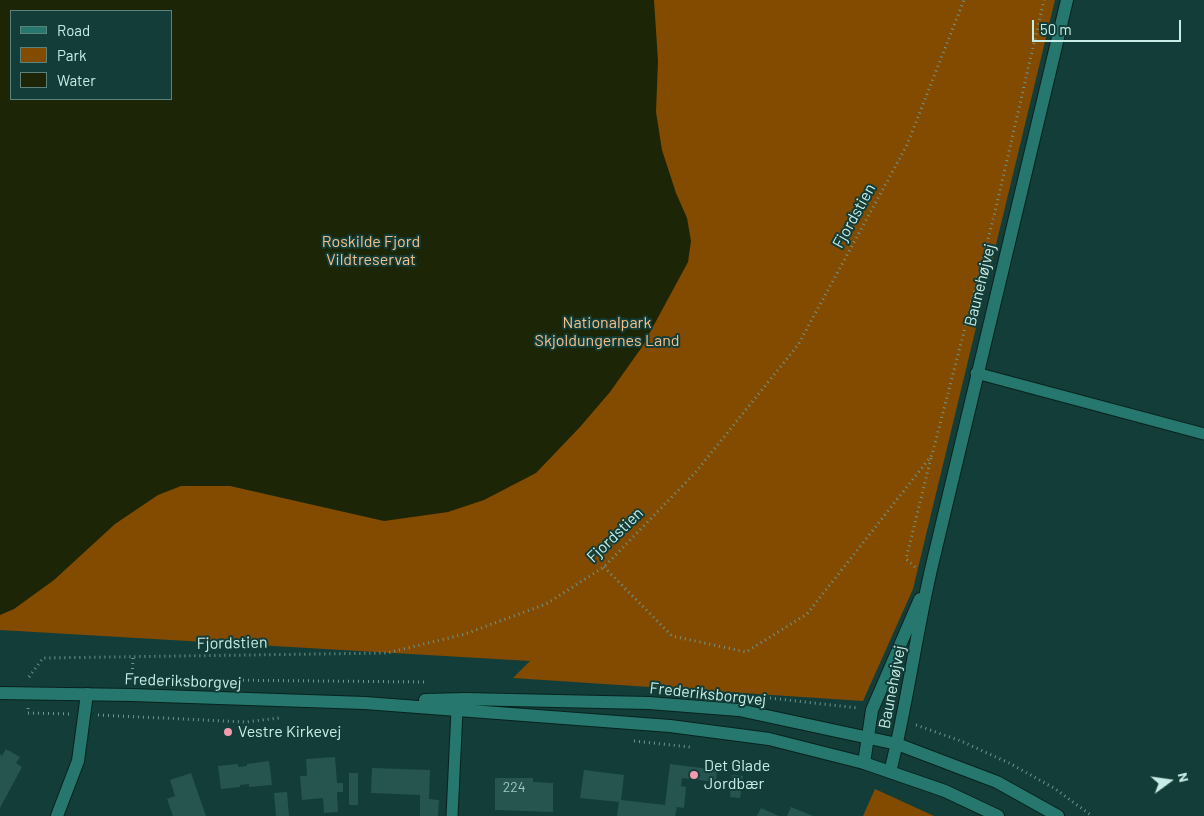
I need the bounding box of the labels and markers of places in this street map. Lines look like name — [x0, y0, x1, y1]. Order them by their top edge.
place label: Vestre Kirkevej — [238, 722, 341, 742]
marker: Vestre Kirkevej — [222, 726, 234, 738]
place label: Det Glade Jordbær — [704, 756, 770, 794]
marker: Det Glade Jordbær — [688, 769, 700, 781]

